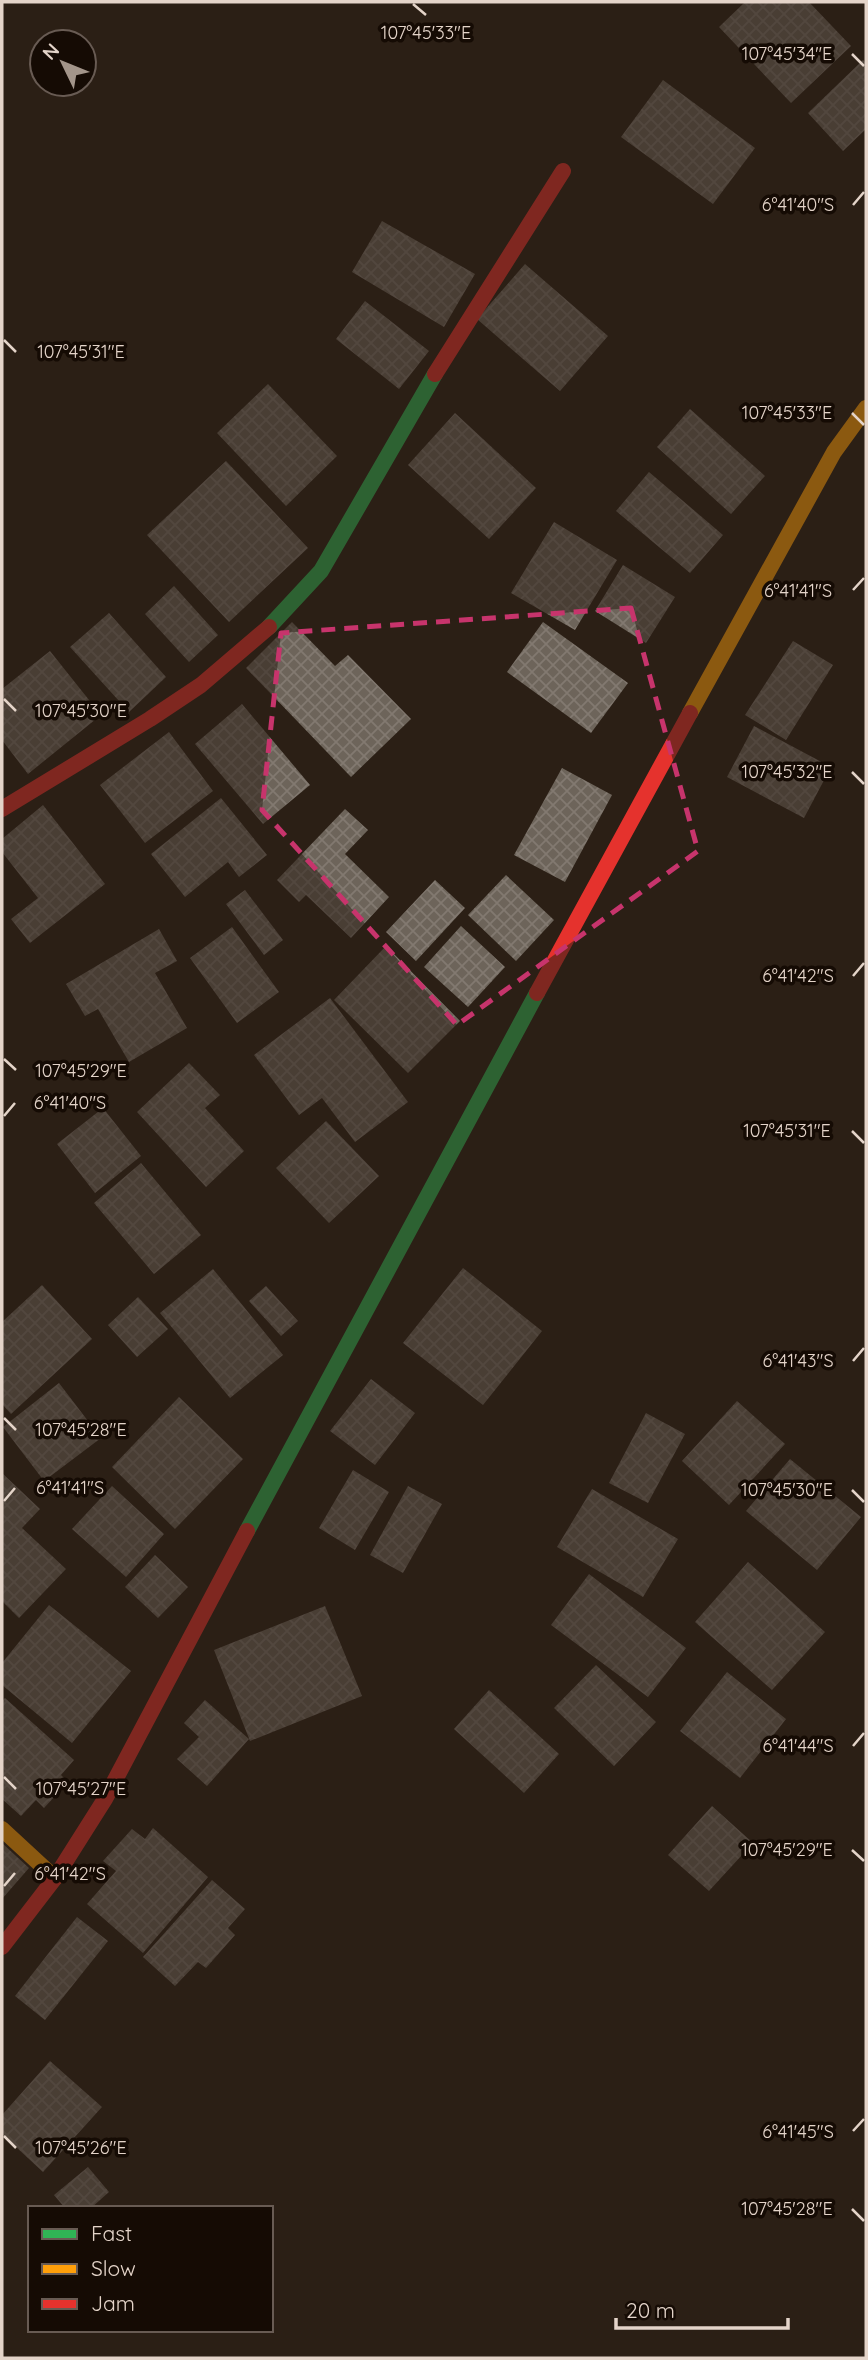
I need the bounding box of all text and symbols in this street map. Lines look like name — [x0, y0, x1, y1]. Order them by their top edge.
text: 107°45'33"E — [381, 21, 471, 44]
north arrow — [28, 28, 98, 98]
text: N — [37, 38, 64, 65]
text: 107°45'34"E — [742, 42, 832, 65]
text: 6°41'40"S — [762, 193, 834, 216]
text: 107°45'31"E — [37, 340, 125, 363]
text: 107°45'33"E — [742, 401, 832, 424]
text: 6°41'41"S — [764, 579, 832, 602]
text: 107°45'30"E — [35, 699, 127, 722]
text: 107°45'32"E — [741, 760, 833, 783]
text: 6°41'42"S — [762, 964, 834, 987]
text: 107°45'29"E — [35, 1059, 127, 1082]
text: 6°41'40"S — [34, 1091, 106, 1114]
text: 107°45'31"E — [743, 1119, 831, 1142]
text: 6°41'43"S — [762, 1349, 834, 1372]
text: 107°45'28"E — [35, 1418, 127, 1441]
text: 6°41'41"S — [36, 1476, 104, 1499]
text: 107°45'30"E — [741, 1478, 833, 1501]
text: 6°41'44"S — [762, 1734, 834, 1757]
text: 107°45'27"E — [36, 1777, 126, 1800]
text: 107°45'29"E — [741, 1838, 833, 1861]
text: 6°41'42"S — [34, 1862, 106, 1885]
text: 6°41'45"S — [762, 2120, 834, 2143]
text: 107°45'26"E — [35, 2136, 127, 2159]
text: 107°45'28"E — [741, 2197, 833, 2220]
legend — [28, 2206, 273, 2332]
text: Fast — [91, 2220, 132, 2246]
text: Slow — [91, 2255, 136, 2281]
scale bar — [616, 2286, 788, 2330]
text: Jam — [91, 2290, 135, 2316]
text: 20 m — [626, 2297, 675, 2323]

